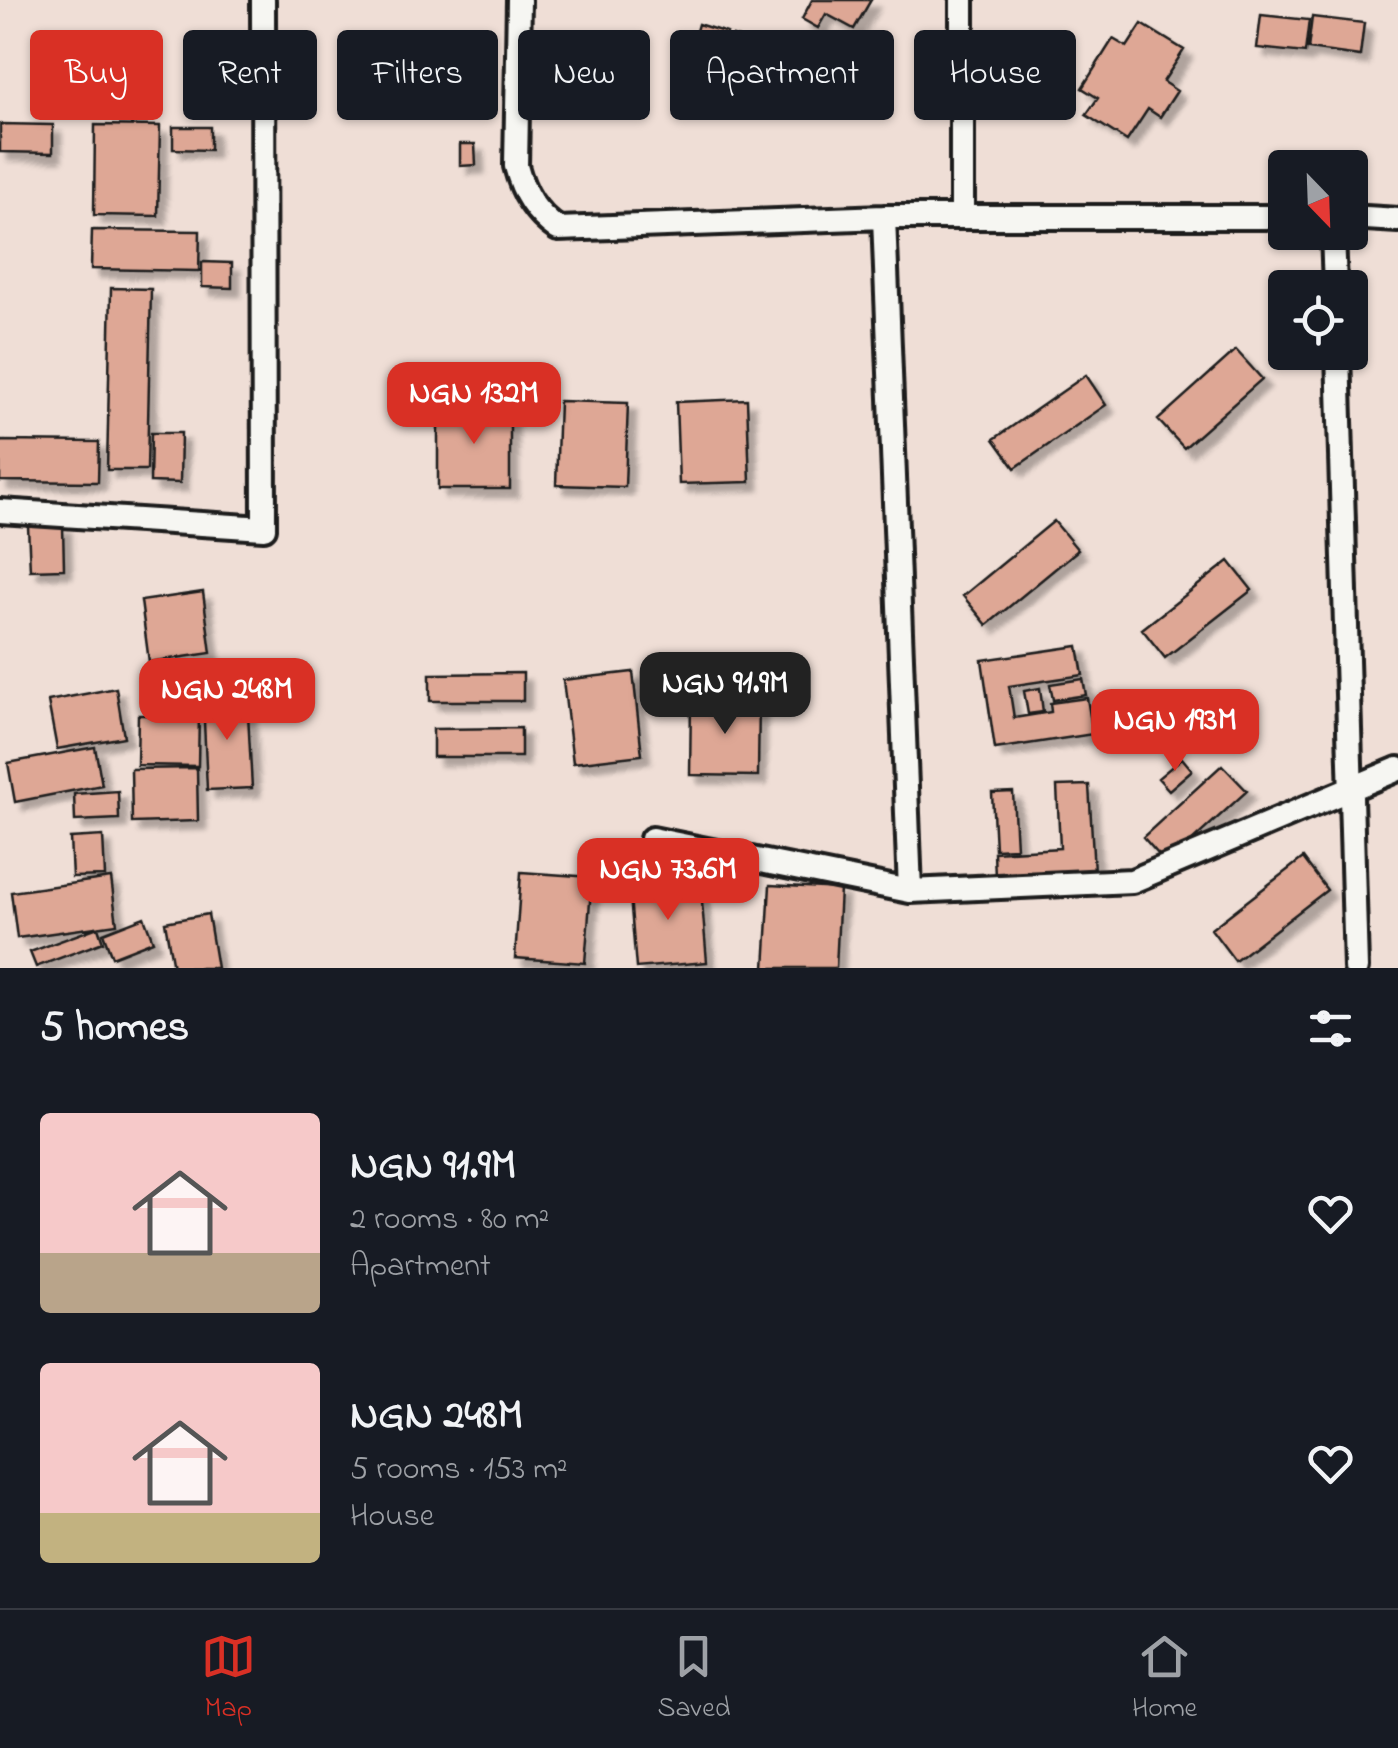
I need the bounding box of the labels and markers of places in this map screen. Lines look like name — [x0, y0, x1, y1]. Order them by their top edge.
pin: NGN 132M — [371, 362, 577, 447]
pin: NGN 91.9M — [611, 652, 839, 737]
pin: NGN 248M — [124, 658, 330, 743]
pin: NGN 193M — [1072, 689, 1278, 774]
pin: NGN 73.6M — [554, 838, 782, 923]

